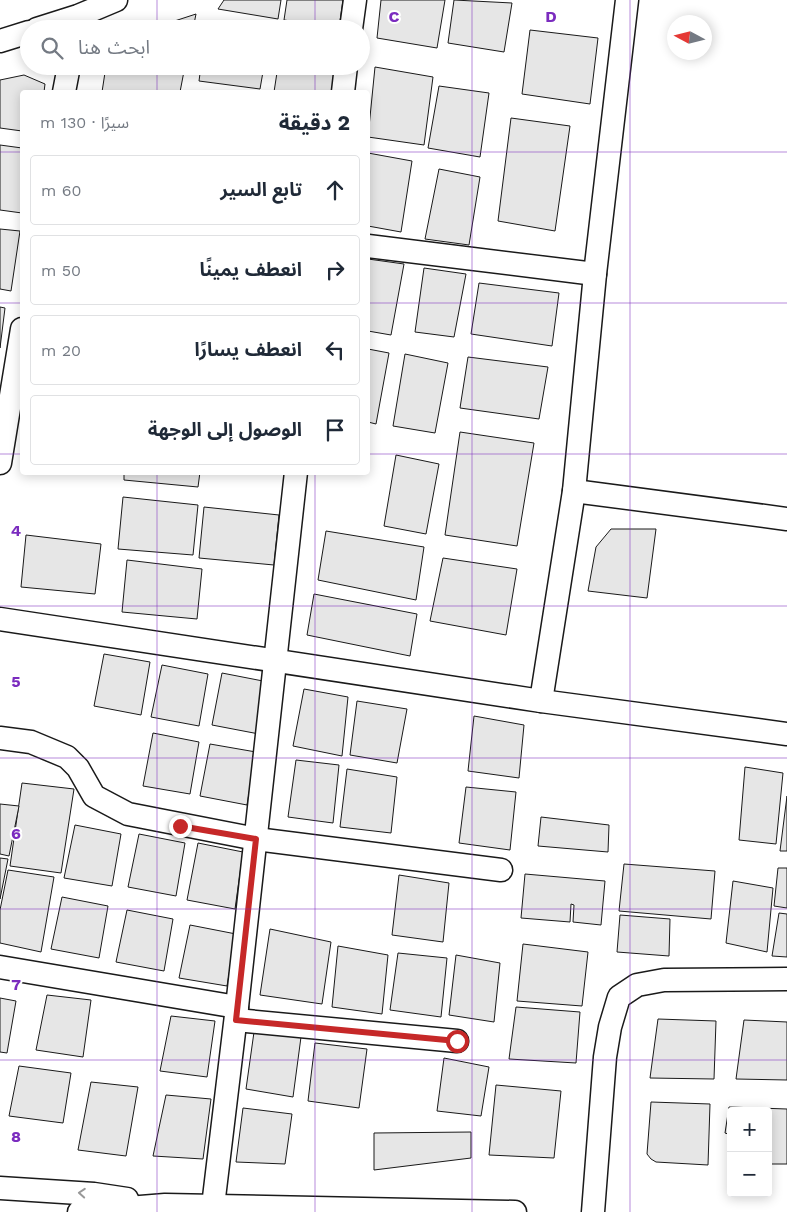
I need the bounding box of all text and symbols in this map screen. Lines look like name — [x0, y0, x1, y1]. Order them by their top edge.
text: C — [389, 7, 400, 26]
text: D — [545, 7, 557, 26]
north arrow — [667, 15, 712, 60]
search box — [20, 20, 370, 75]
icon: search — [38, 34, 66, 62]
text: ابحث هنا — [78, 36, 150, 59]
text: 2 دقيقة — [279, 110, 350, 135]
text: سيرًا · 130 m — [40, 113, 129, 132]
icon: ahead — [321, 176, 349, 204]
text: تابع السير — [220, 178, 302, 201]
text: 60 m — [41, 181, 81, 200]
icon: right — [321, 256, 349, 284]
text: انعطف يمينًا — [199, 258, 302, 281]
text: 50 m — [41, 261, 81, 280]
icon: left — [321, 336, 349, 364]
text: انعطف يسارًا — [194, 338, 302, 361]
text: 20 m — [41, 341, 81, 360]
icon: arrive — [321, 416, 349, 444]
text: الوصول إلى الوجهة — [148, 418, 302, 441]
text: 4 — [11, 521, 21, 540]
text: 5 — [11, 672, 21, 691]
route end — [169, 815, 192, 838]
text: 6 — [11, 824, 21, 843]
text: 7 — [11, 975, 21, 994]
route start — [446, 1030, 469, 1053]
map controls — [727, 1107, 772, 1197]
button: + — [727, 1107, 772, 1152]
text: 8 — [11, 1127, 21, 1146]
button: − — [727, 1152, 772, 1197]
one-way arrow — [78, 1188, 86, 1199]

